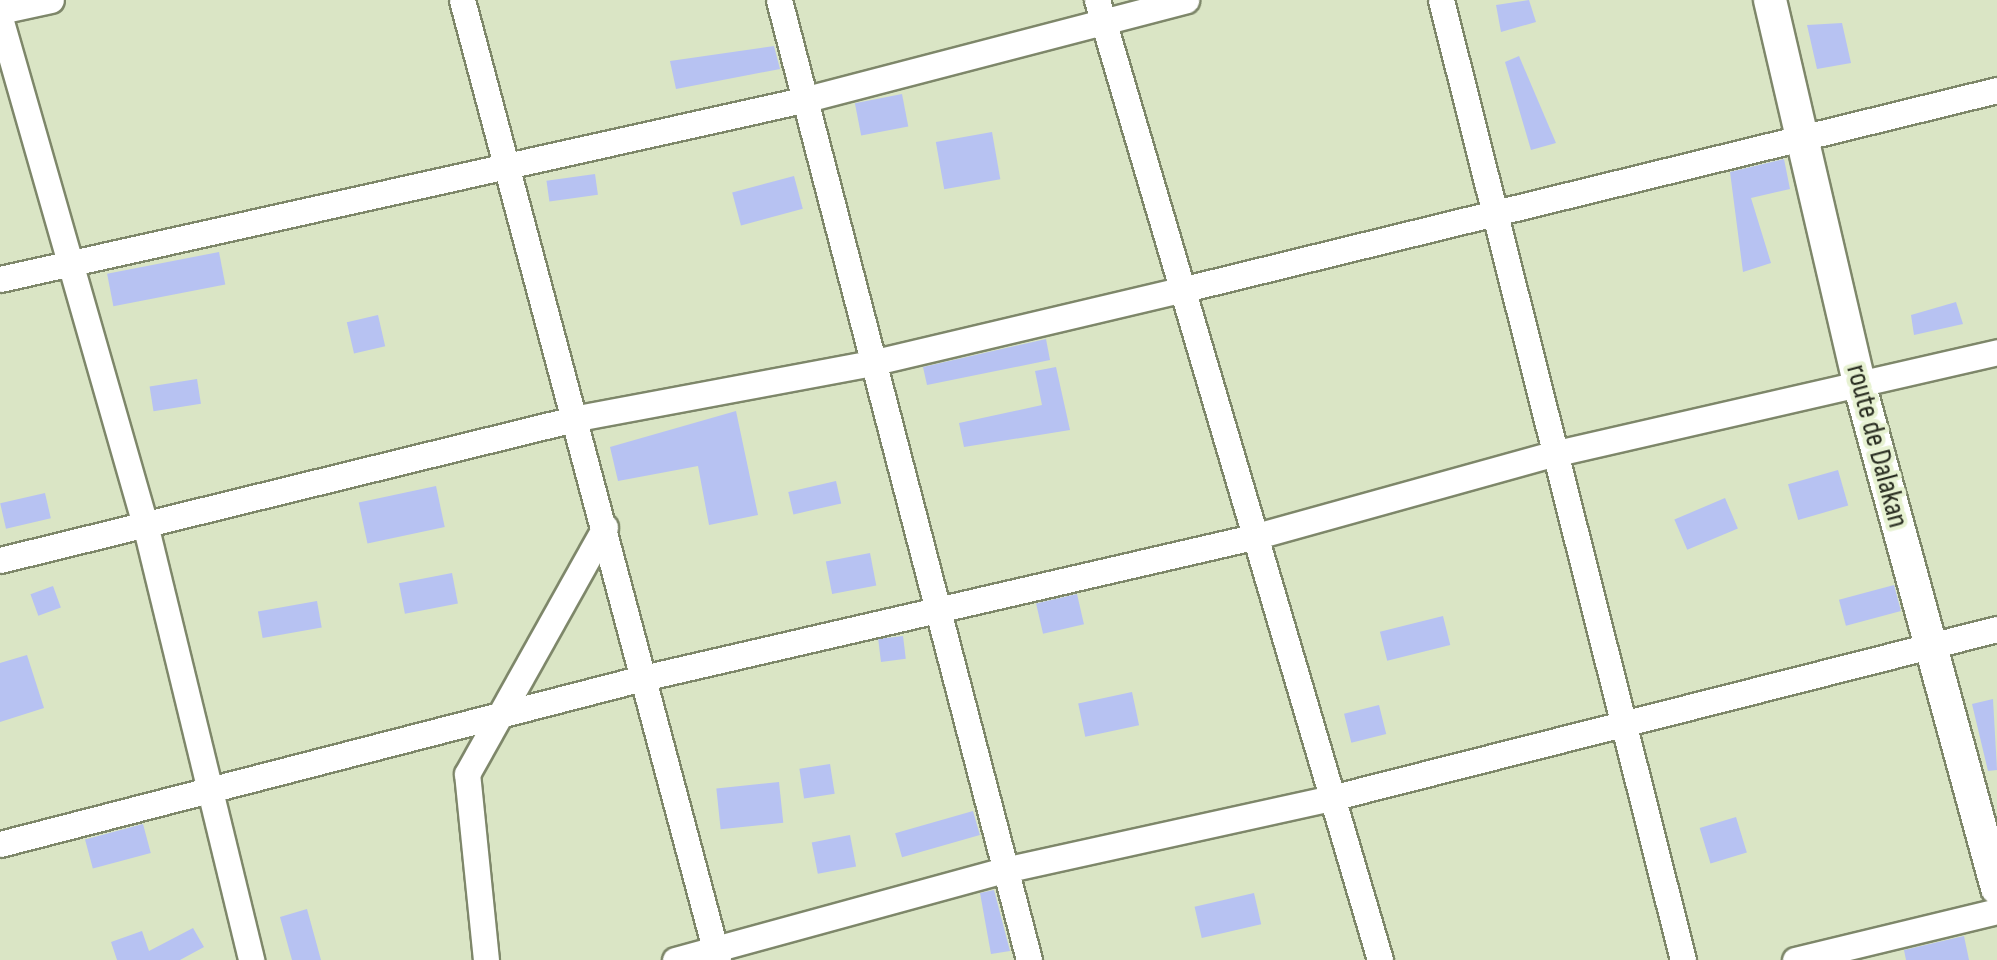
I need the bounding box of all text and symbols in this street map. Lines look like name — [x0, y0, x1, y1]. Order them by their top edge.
street label: route de Dalakan — [1838, 361, 1916, 531]

